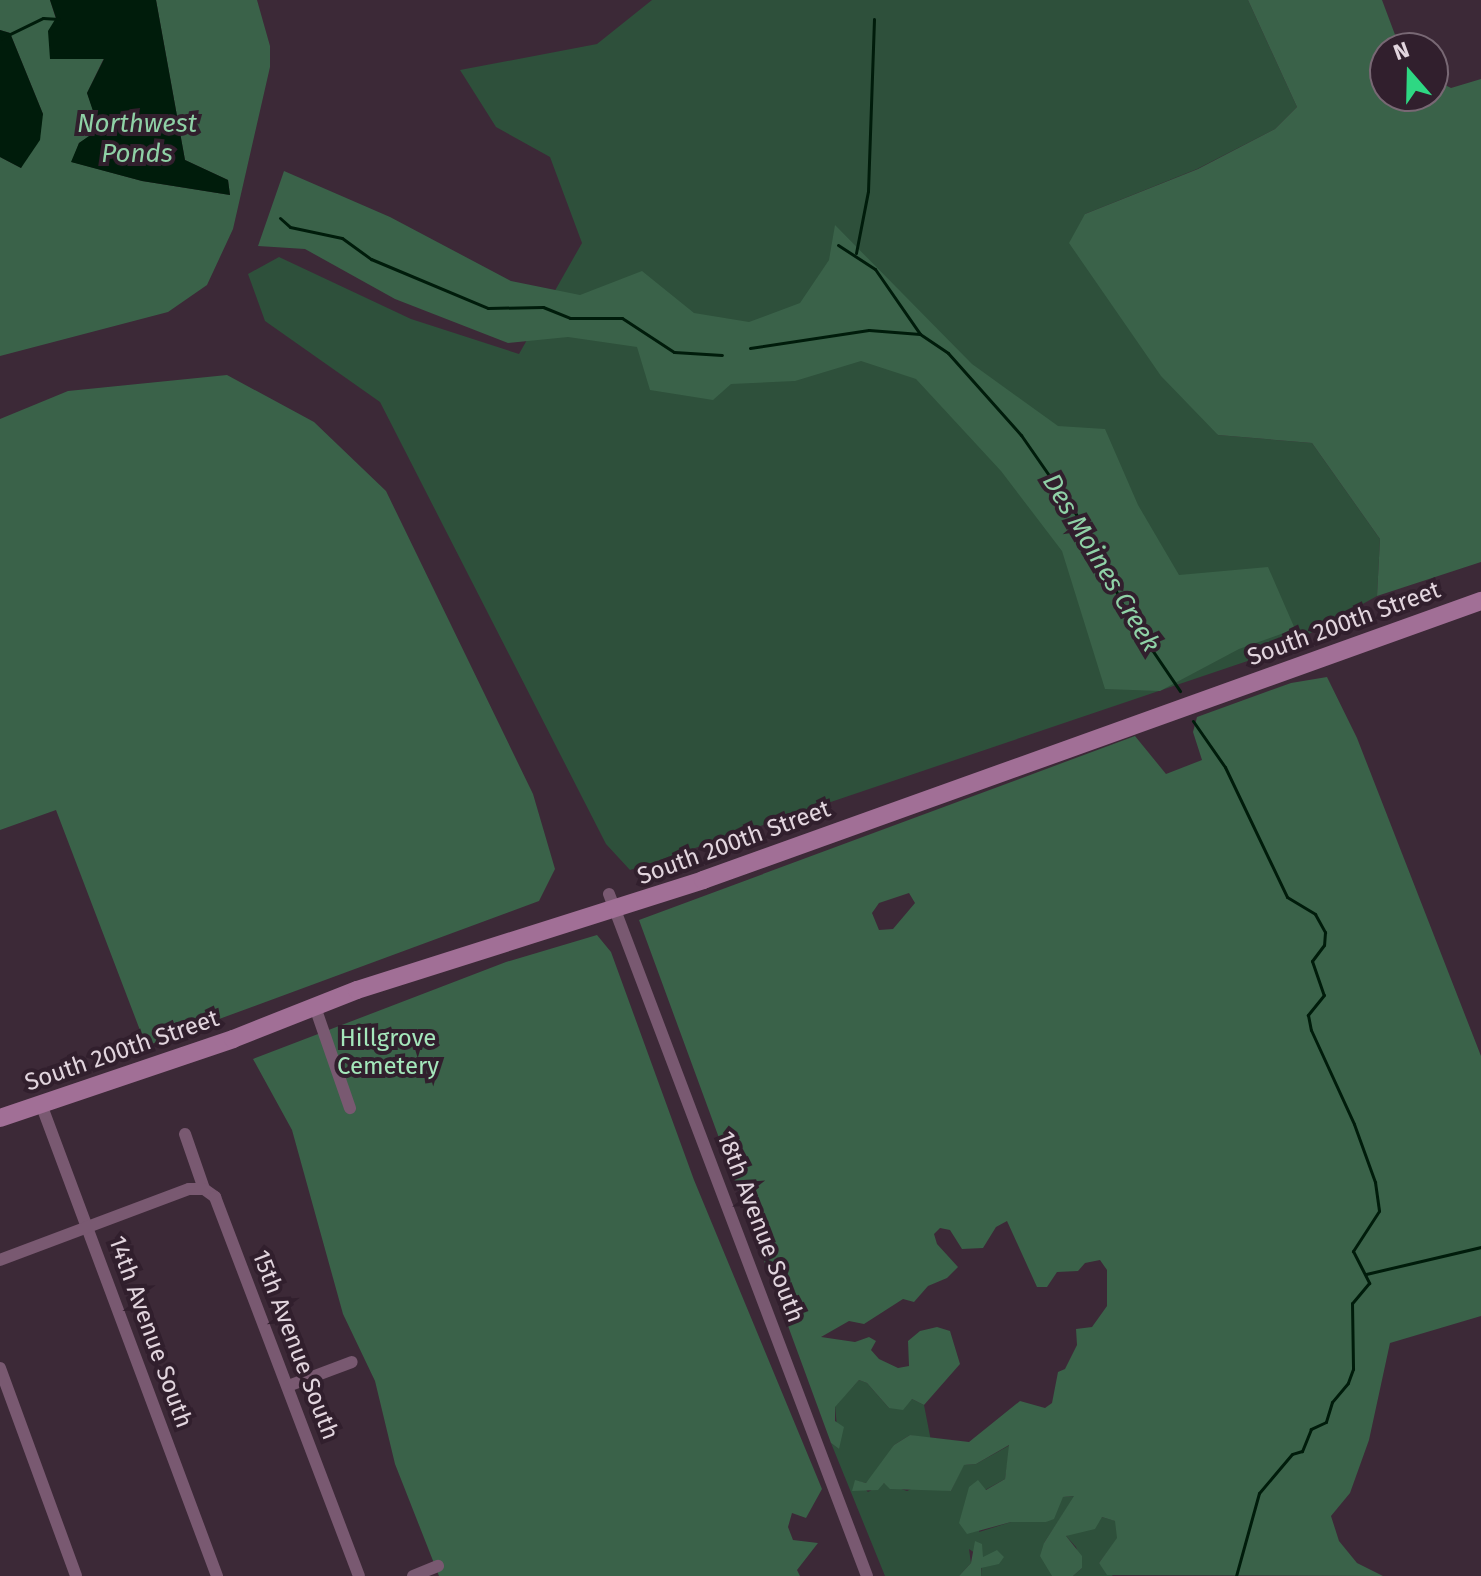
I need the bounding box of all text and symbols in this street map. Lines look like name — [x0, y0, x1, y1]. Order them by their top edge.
north arrow — [1369, 32, 1449, 112]
text: N — [1390, 36, 1413, 66]
water label: Northwest Ponds — [77, 108, 197, 170]
water label: Des Moines Creek — [1035, 468, 1167, 658]
street label: South 200th Street — [1244, 576, 1444, 672]
street label: South 200th Street — [634, 795, 834, 891]
street label: South 200th Street — [21, 1004, 223, 1098]
park label: Hillgrove Cemetery — [337, 1025, 439, 1081]
street label: 18th Avenue South — [710, 1127, 810, 1327]
street label: 14th Avenue South — [102, 1232, 198, 1432]
street label: 15th Avenue South — [246, 1246, 344, 1444]

